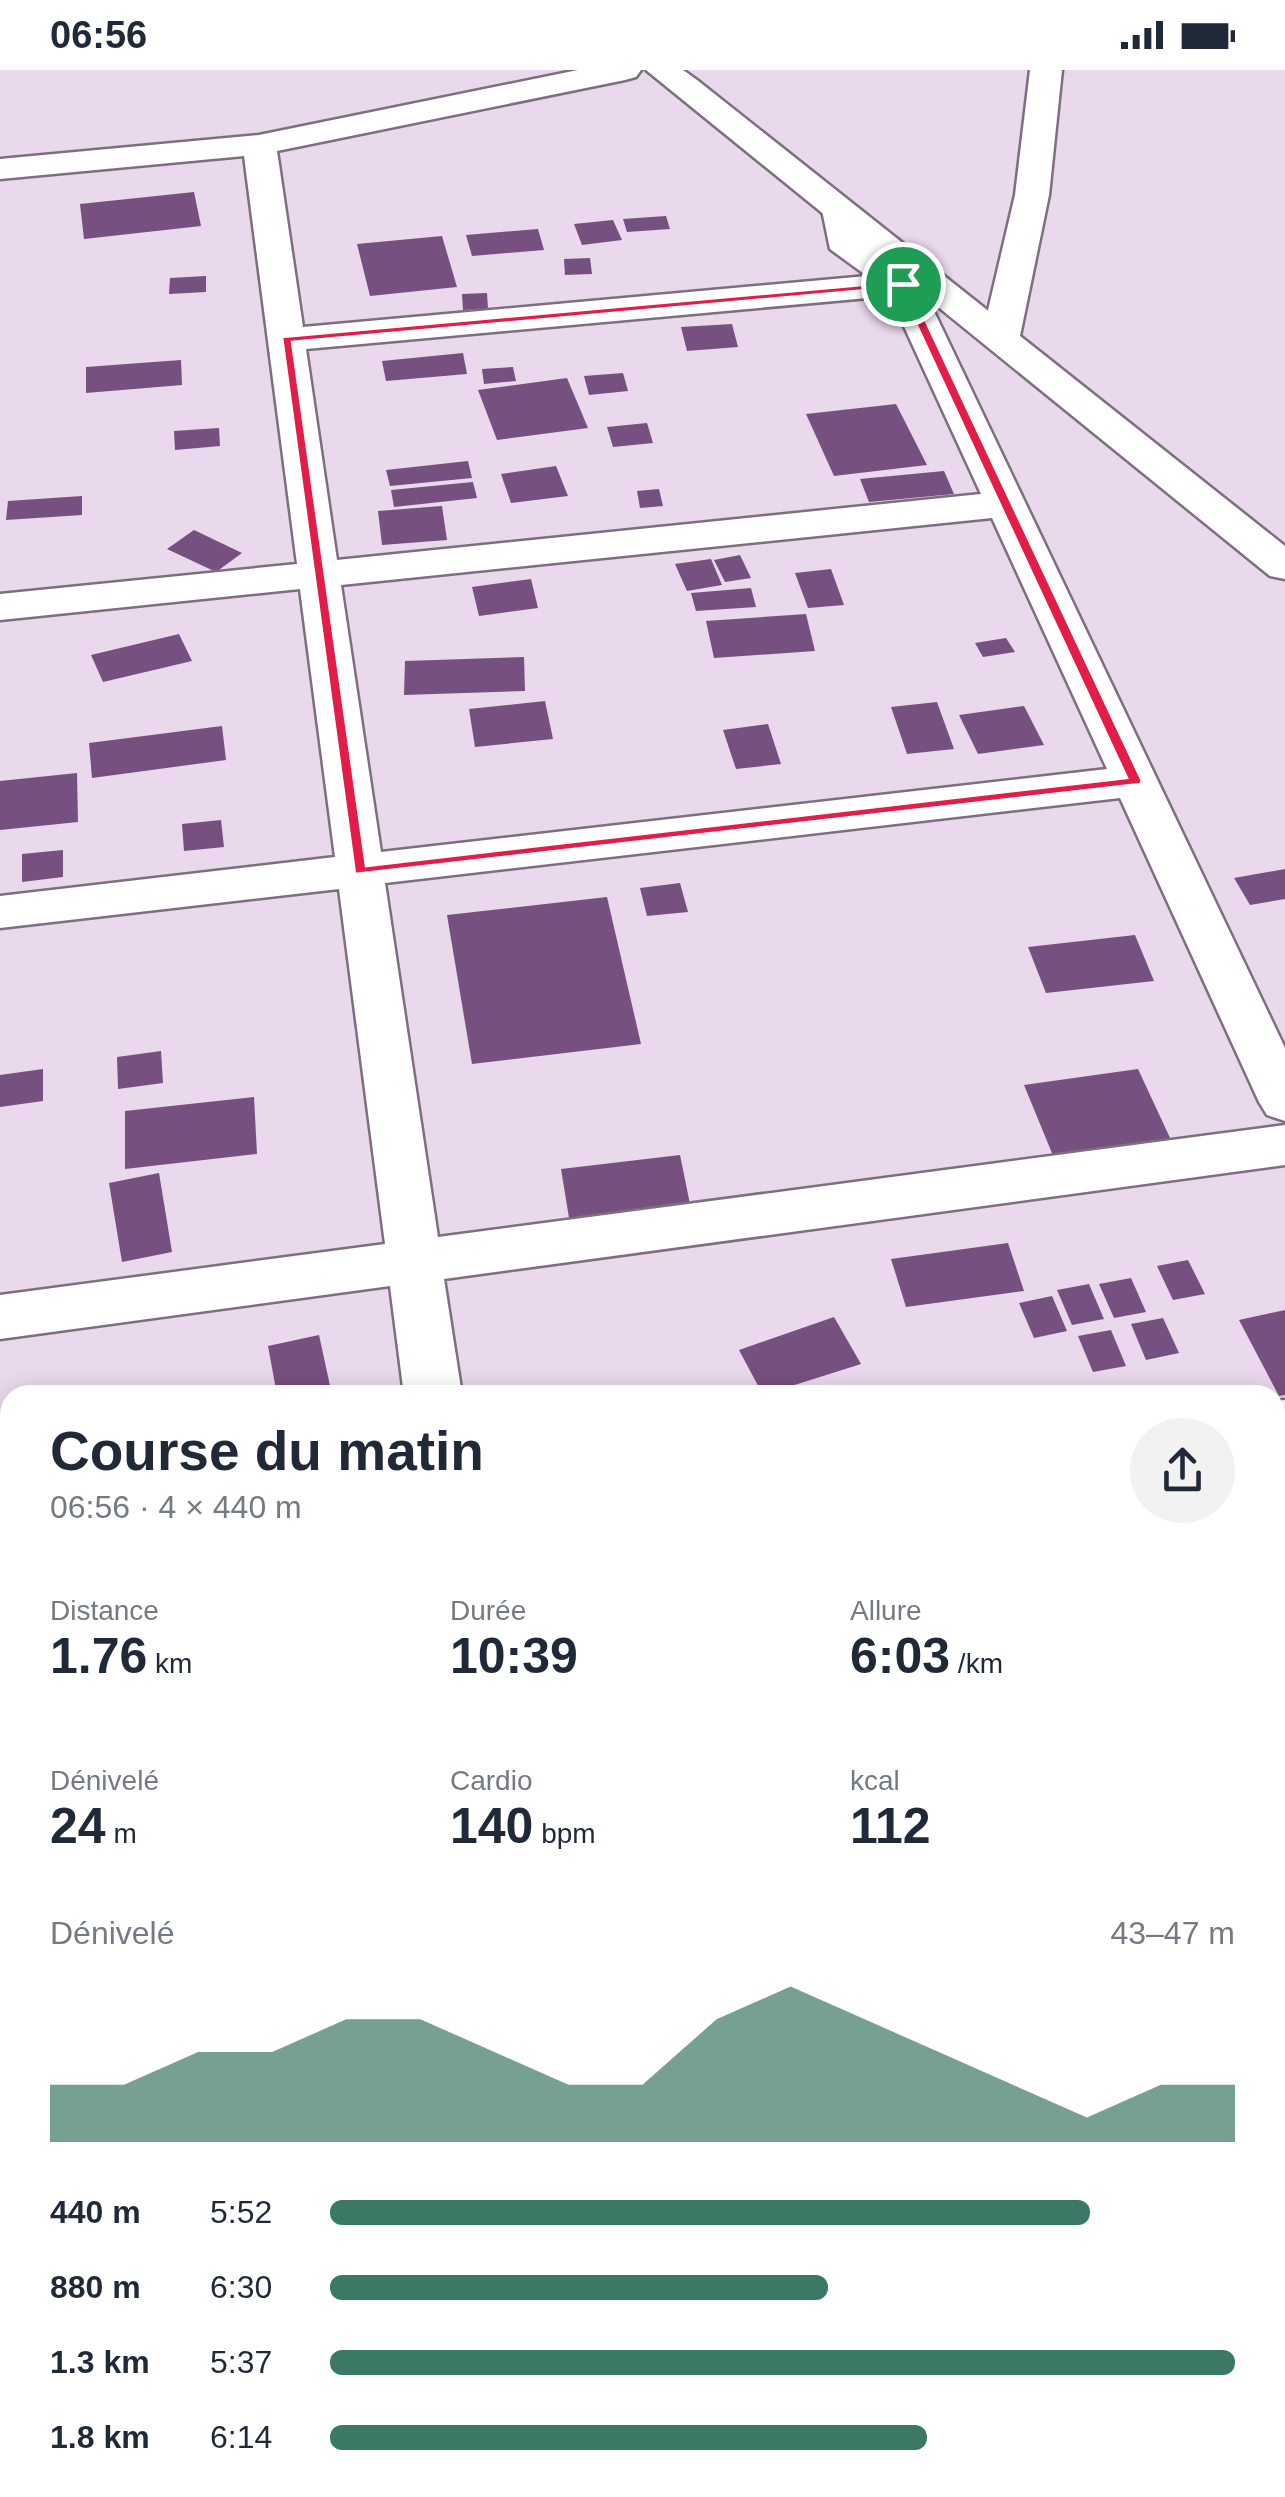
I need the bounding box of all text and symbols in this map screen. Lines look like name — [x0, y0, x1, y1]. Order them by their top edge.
text: 06:56 — [50, 14, 147, 56]
pin — [861, 242, 946, 327]
icon: arrive — [876, 257, 931, 312]
button: share — [1130, 1418, 1235, 1523]
text: Course du matin — [50, 1420, 484, 1482]
text: 06:56 · 4 × 440 m — [50, 1489, 302, 1525]
text: Distance — [50, 1595, 159, 1626]
text: Durée — [450, 1595, 526, 1626]
text: Allure — [850, 1595, 922, 1626]
text: 1.76 — [50, 1628, 147, 1684]
text: 10:39 — [450, 1628, 578, 1684]
text: 6:03 — [850, 1628, 950, 1684]
text: km — [147, 1648, 192, 1679]
text: /km — [950, 1648, 1003, 1679]
text: Dénivelé — [50, 1765, 159, 1796]
text: Cardio — [450, 1765, 532, 1796]
text: kcal — [850, 1765, 900, 1796]
text: 24 — [50, 1798, 106, 1854]
text: 140 — [450, 1798, 533, 1854]
text: 112 — [850, 1798, 931, 1854]
text: m — [106, 1818, 137, 1849]
text: bpm — [533, 1818, 596, 1849]
text: Dénivelé — [50, 1915, 175, 1951]
text: 43–47 m — [1110, 1915, 1235, 1951]
text: 440 m — [50, 2194, 141, 2230]
text: 5:52 — [210, 2194, 272, 2230]
text: 880 m — [50, 2269, 141, 2305]
text: 6:30 — [210, 2269, 272, 2305]
text: 1.3 km — [50, 2344, 150, 2380]
text: 5:37 — [210, 2344, 272, 2380]
text: 1.8 km — [50, 2419, 150, 2455]
text: 6:14 — [210, 2419, 272, 2455]

